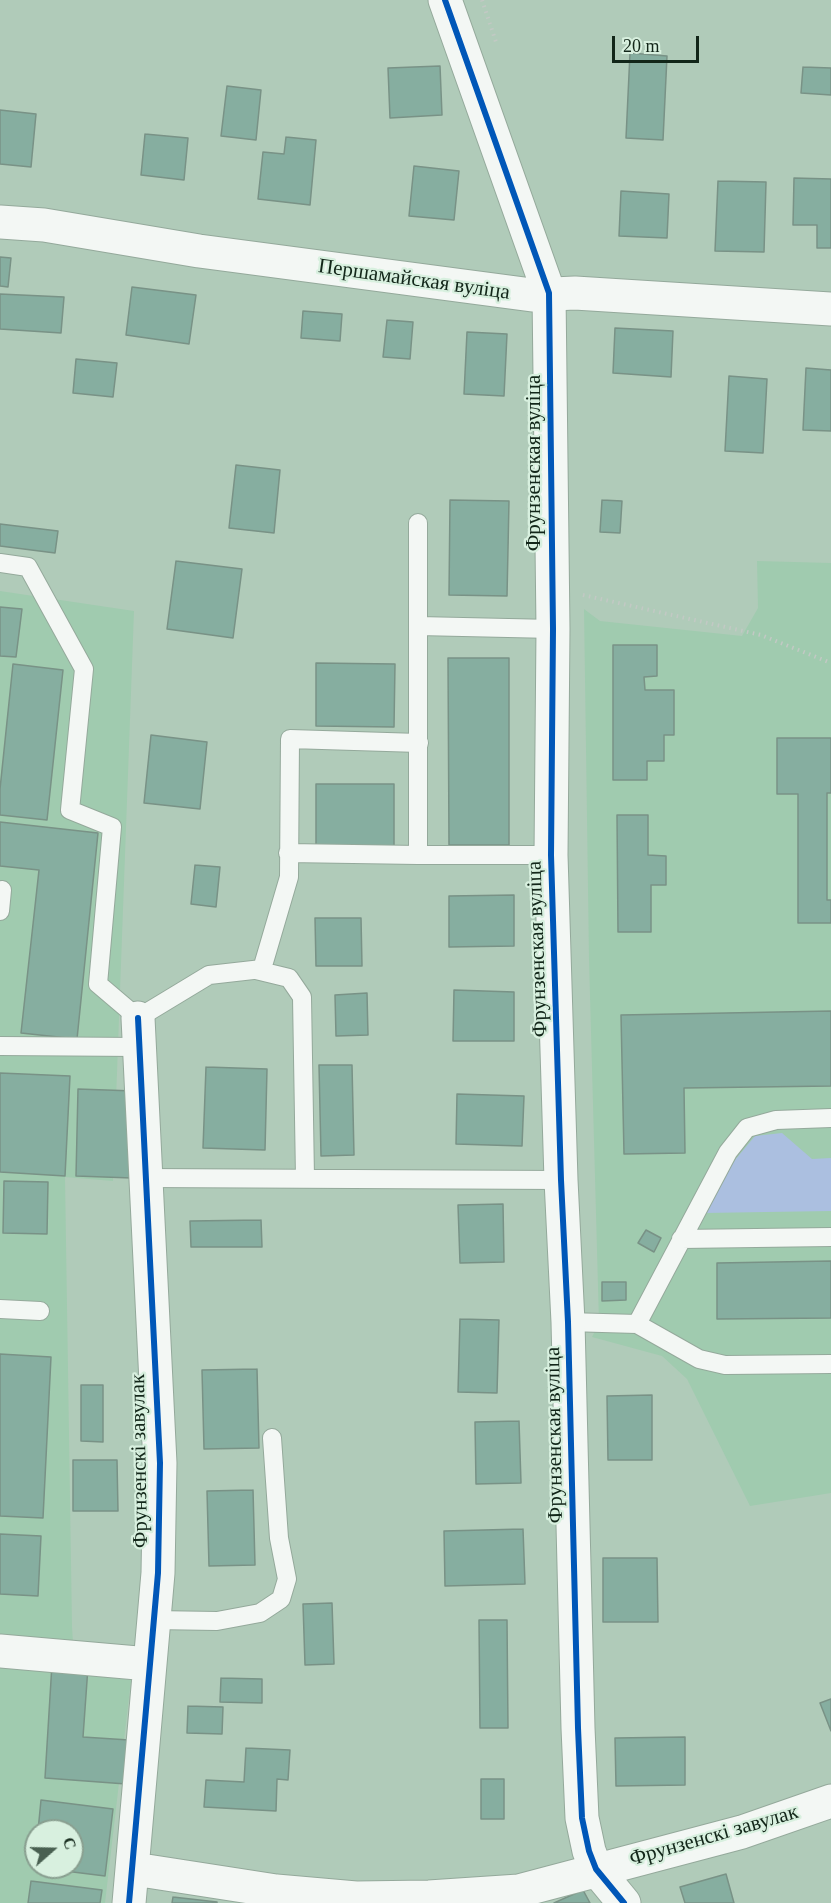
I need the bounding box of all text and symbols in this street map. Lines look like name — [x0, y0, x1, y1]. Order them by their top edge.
scale bar — [615, 24, 702, 62]
text: 20 m — [623, 36, 660, 56]
street label: Першамайская вуліца — [317, 254, 511, 306]
street label: Фрунзенская вуліца — [521, 375, 547, 551]
street label: Фрунзенская вуліца — [522, 860, 554, 1038]
street label: Фрунзенская вуліца — [541, 1347, 569, 1523]
street label: Фрунзенскі завулак — [126, 1374, 154, 1548]
street label: Фрунзенскі завулак — [627, 1800, 801, 1872]
north arrow — [24, 1819, 84, 1879]
text: С — [60, 1835, 79, 1852]

